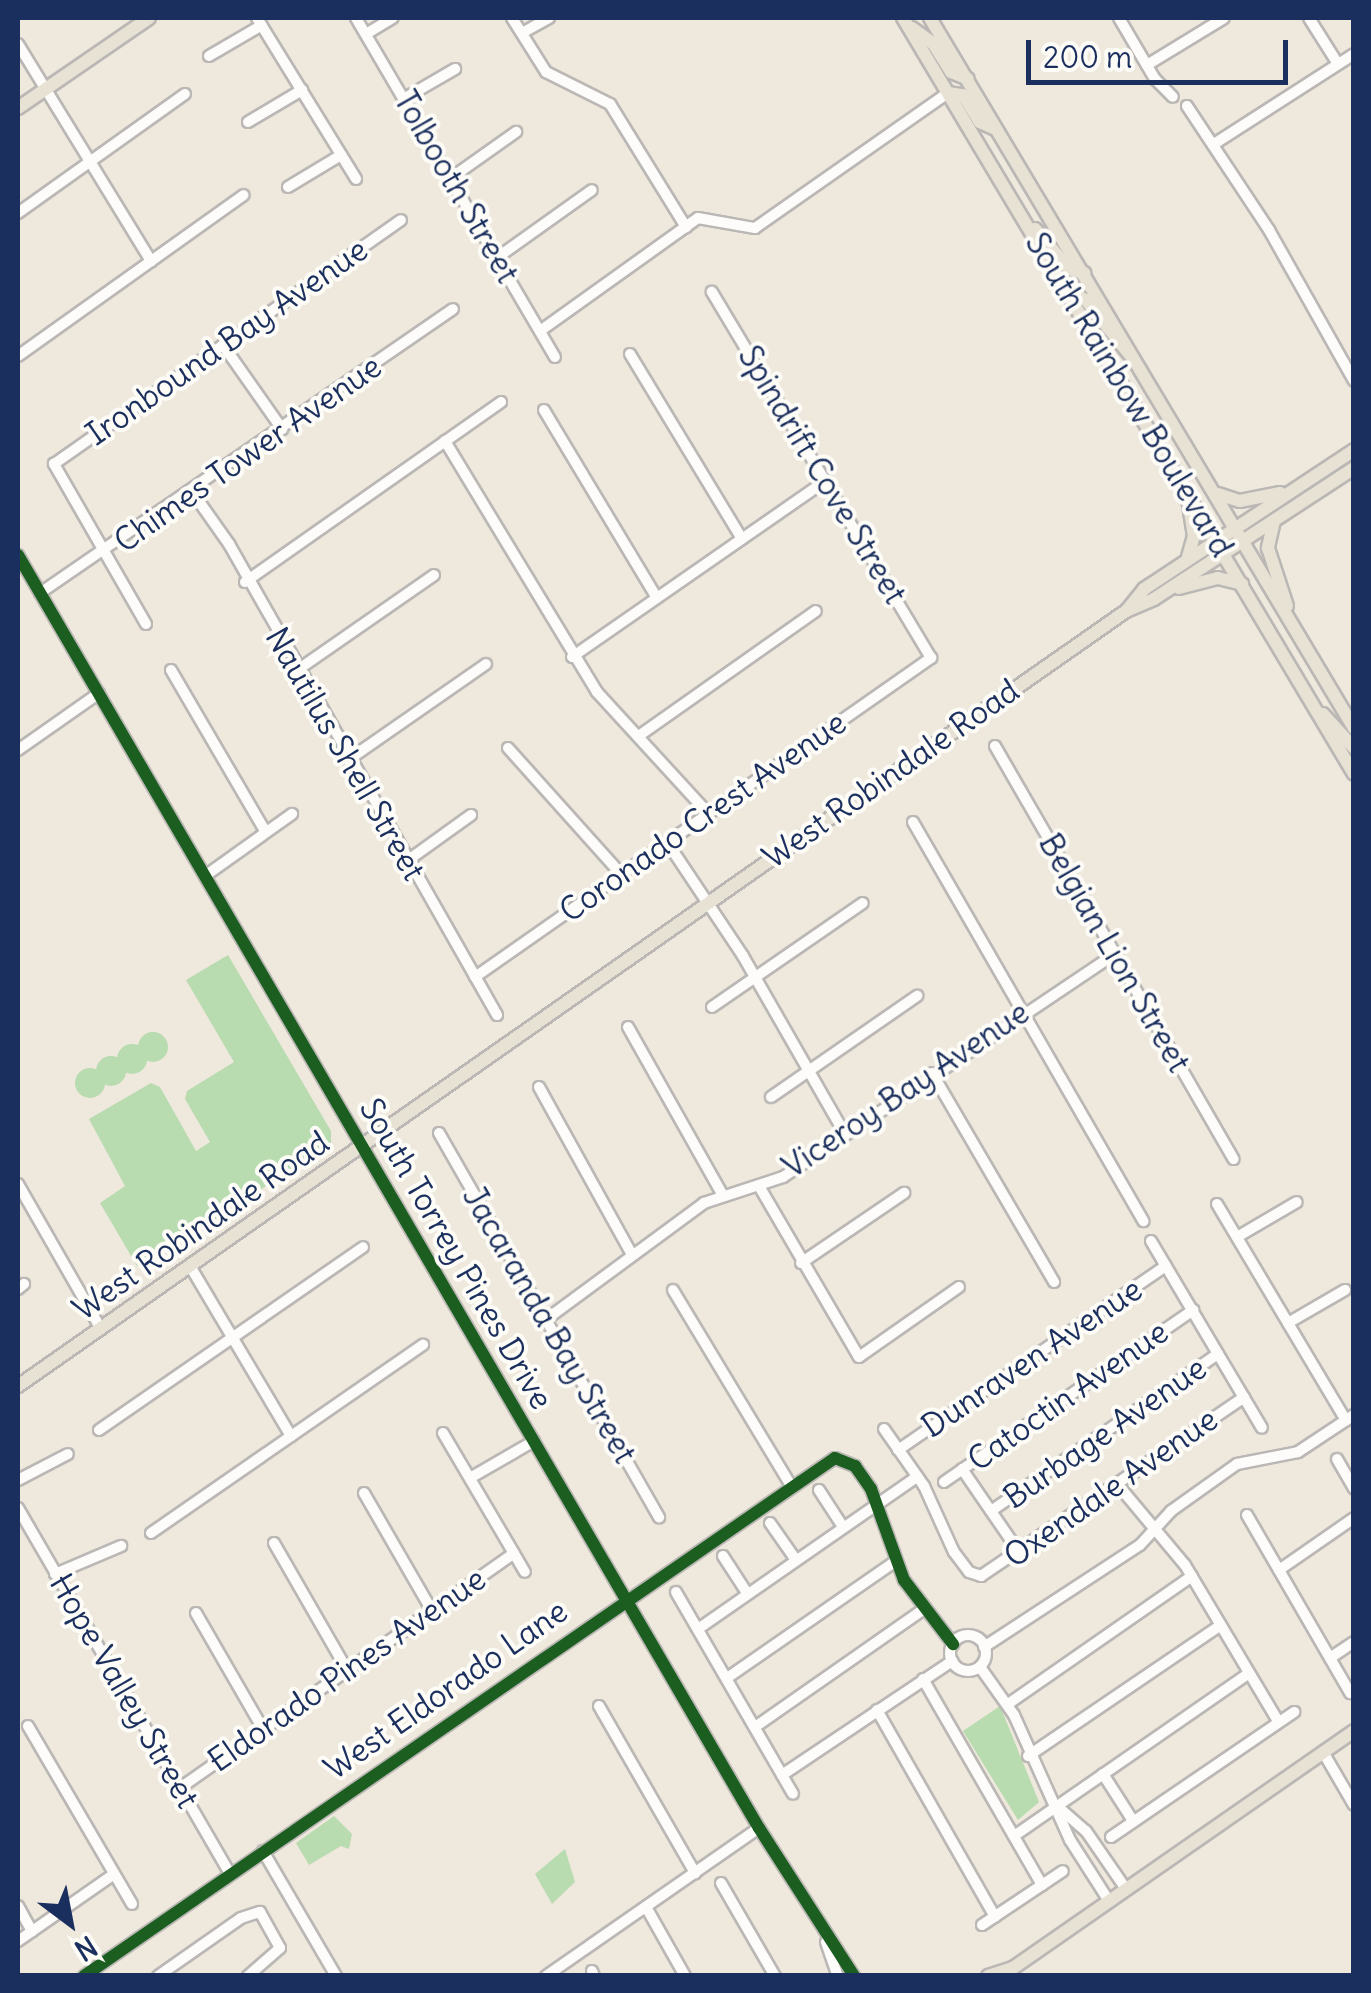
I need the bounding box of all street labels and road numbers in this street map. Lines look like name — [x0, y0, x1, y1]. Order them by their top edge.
street label: Tolbooth Street — [386, 84, 526, 290]
street label: South Rainbow Boulevard — [1017, 226, 1241, 564]
street label: Ironbound Bay Avenue — [79, 230, 375, 454]
street label: Spindrift Cove Street — [730, 339, 914, 611]
street label: Chimes Tower Avenue — [107, 347, 389, 561]
street label: Nautilus Shell Street — [257, 621, 433, 887]
street label: West Robindale Road — [756, 671, 1026, 877]
street label: Coronado Crest Avenue — [552, 703, 854, 931]
street label: Belgian Lion Street — [1030, 827, 1198, 1079]
street label: Viceroy Bay Avenue — [776, 993, 1036, 1187]
street label: South Torrey Pines Drive — [351, 1092, 561, 1416]
street label: West Robindale Road — [66, 1123, 336, 1329]
street label: Jacaranda Bay Street — [454, 1180, 644, 1470]
street label: Dunraven Avenue — [915, 1270, 1149, 1446]
street label: Catoctin Avenue — [961, 1313, 1175, 1479]
street label: Burbage Avenue — [996, 1349, 1214, 1517]
street label: Oxendale Avenue — [997, 1400, 1225, 1576]
street label: Eldorado Pines Avenue — [201, 1560, 493, 1780]
street label: Hope Valley Street — [41, 1567, 207, 1815]
street label: West Eldorado Lane — [317, 1592, 575, 1788]

